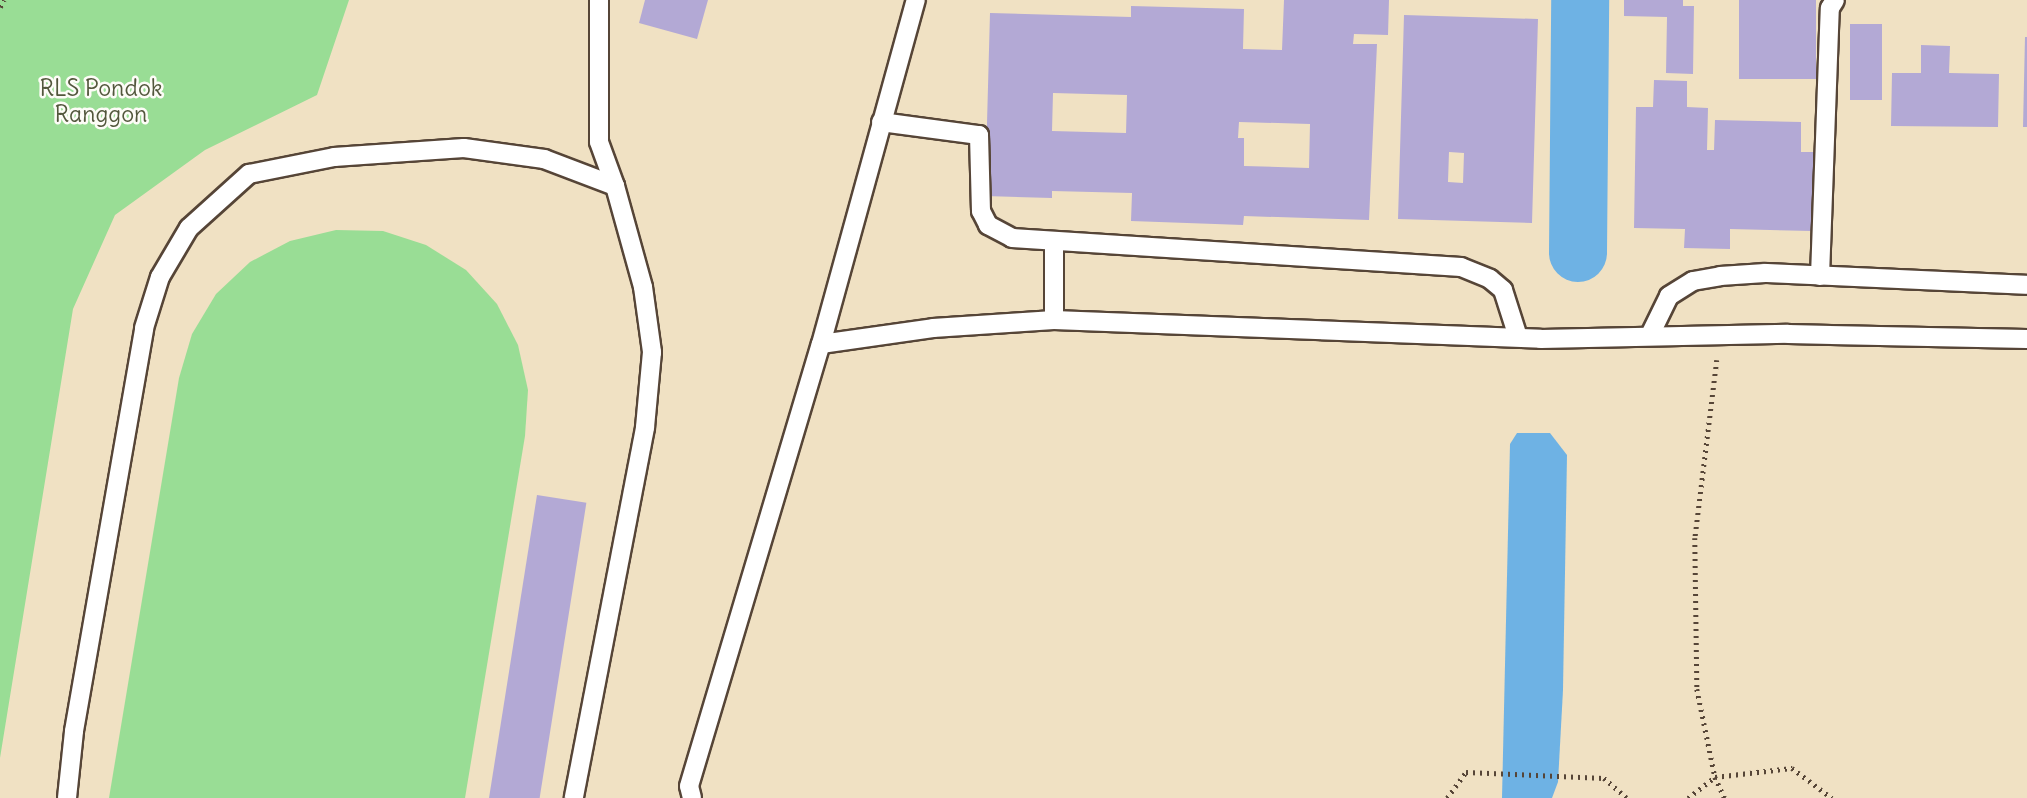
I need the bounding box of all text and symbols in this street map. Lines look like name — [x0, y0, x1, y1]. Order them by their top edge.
park label: RLS Pondok Ranggon — [39, 74, 163, 128]

